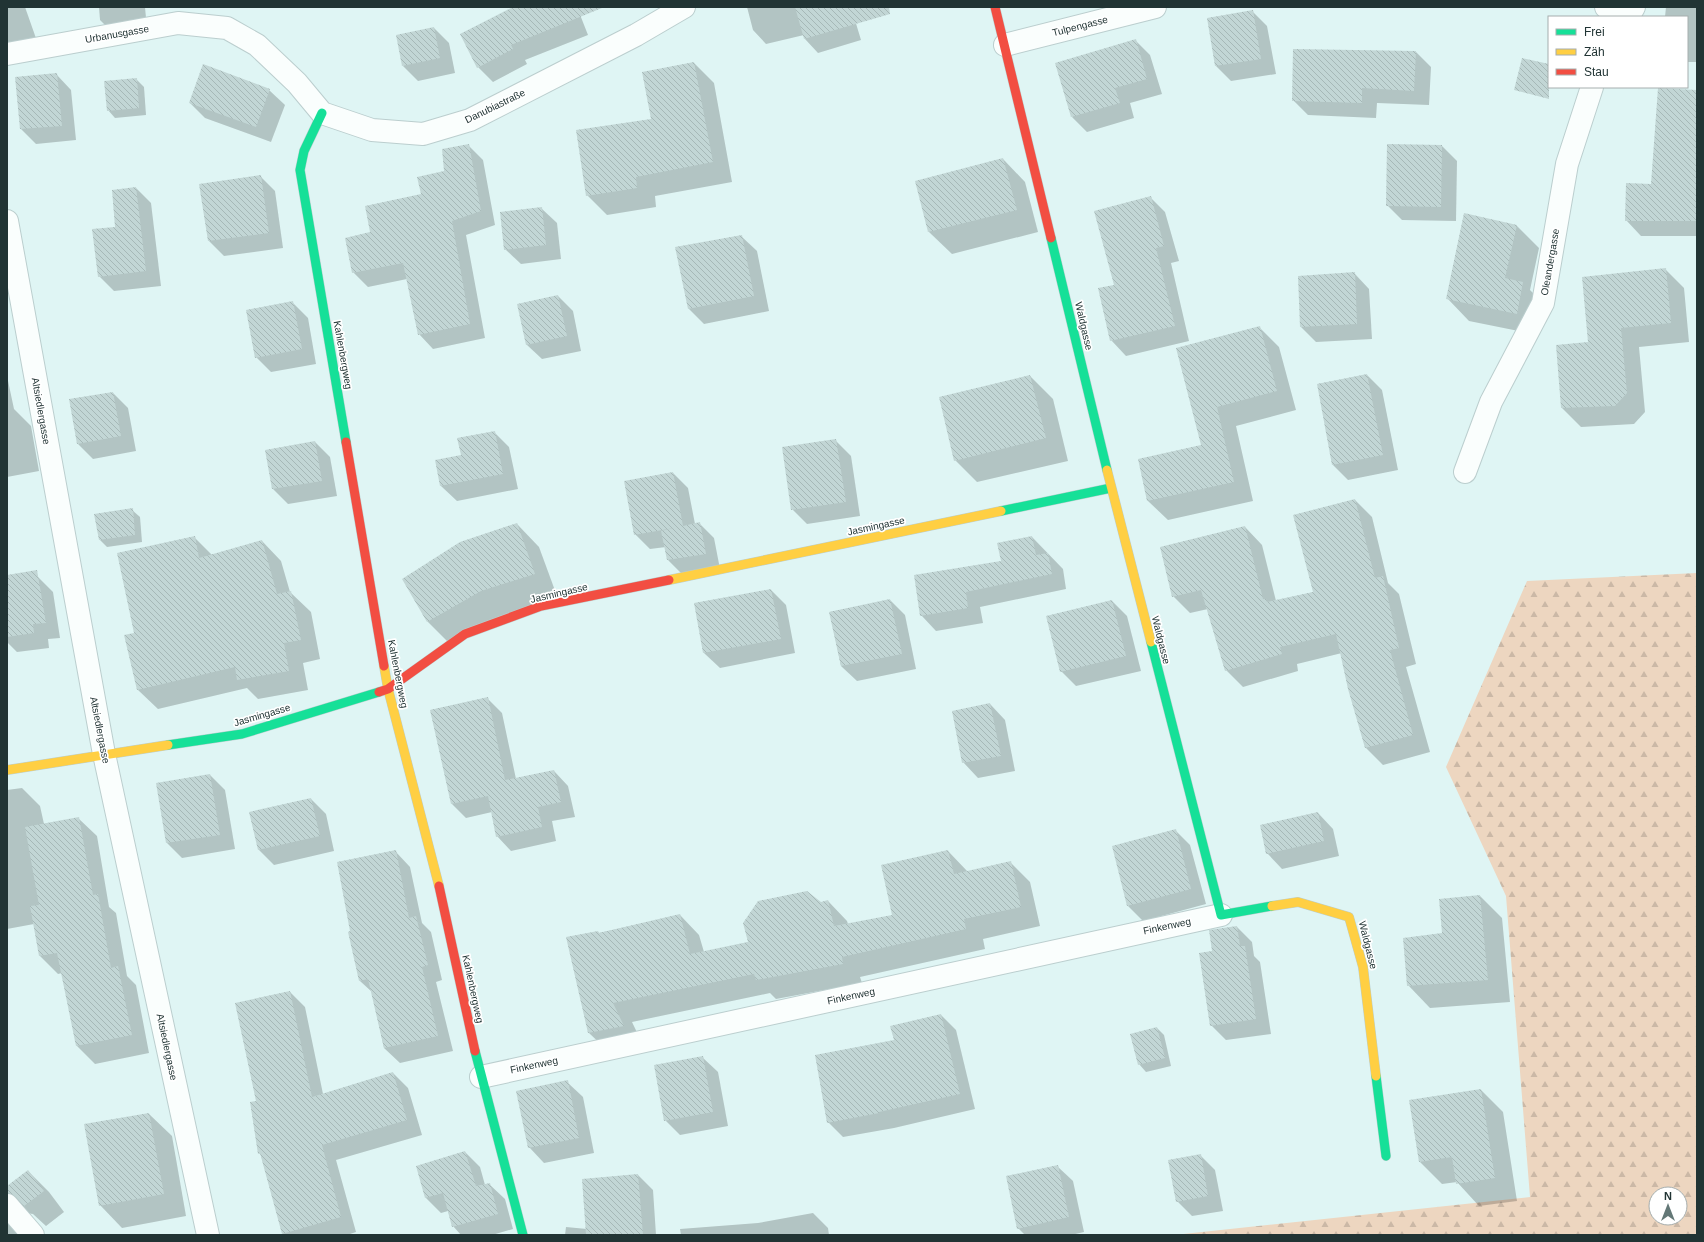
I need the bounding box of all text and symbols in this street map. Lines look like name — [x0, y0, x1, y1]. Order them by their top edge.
street label: Tulpengasse — [1051, 14, 1109, 38]
legend — [1548, 16, 1688, 88]
street label: Urbanusgasse — [84, 23, 150, 45]
text: Frei — [1584, 25, 1605, 39]
text: Zäh — [1584, 45, 1605, 59]
text: Stau — [1584, 65, 1609, 79]
street label: Danubiastraße — [463, 86, 527, 125]
street label: Oleandergasse — [1539, 227, 1561, 296]
street label: Waldgasse — [1073, 301, 1095, 352]
street label: Kahlenbergweg — [332, 320, 354, 390]
street label: Altsiedlergasse — [30, 377, 52, 446]
street label: Jasmingasse — [846, 514, 906, 537]
street label: Jasmingasse — [529, 581, 589, 605]
street label: Waldgasse — [1150, 615, 1172, 666]
street label: Kahlenbergweg — [386, 639, 410, 709]
street label: Altsiedlergasse — [88, 696, 112, 765]
street label: Jasmingasse — [232, 702, 292, 728]
street label: Finkenweg — [1142, 916, 1192, 936]
street label: Waldgasse — [1357, 920, 1379, 971]
street label: Kahlenbergweg — [460, 954, 486, 1024]
street label: Finkenweg — [826, 986, 876, 1006]
street label: Altsiedlergasse — [155, 1013, 180, 1082]
street label: Finkenweg — [509, 1055, 559, 1075]
north arrow — [1648, 1186, 1688, 1226]
text: N — [1664, 1190, 1672, 1202]

